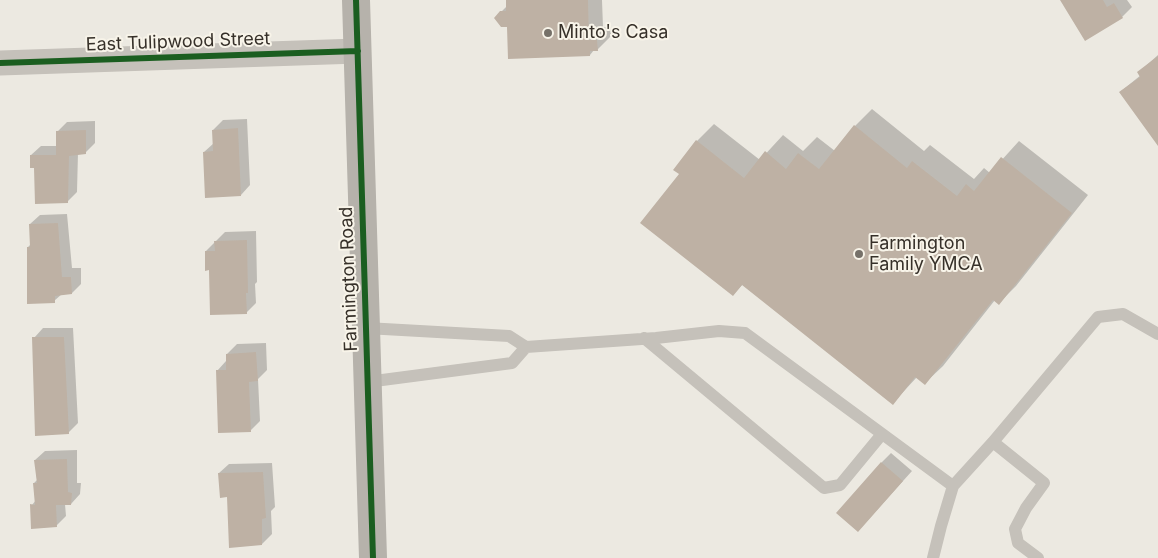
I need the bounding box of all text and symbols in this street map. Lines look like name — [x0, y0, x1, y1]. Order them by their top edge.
place label: Minto's Casa — [558, 22, 668, 44]
marker: Minto's Casa — [542, 27, 554, 39]
street label: East Tulipwood Street — [85, 28, 271, 56]
street label: Farmington Road — [336, 206, 362, 352]
place label: Farmington Family YMCA — [869, 233, 983, 276]
marker: Farmington Family YMCA — [853, 248, 865, 260]

